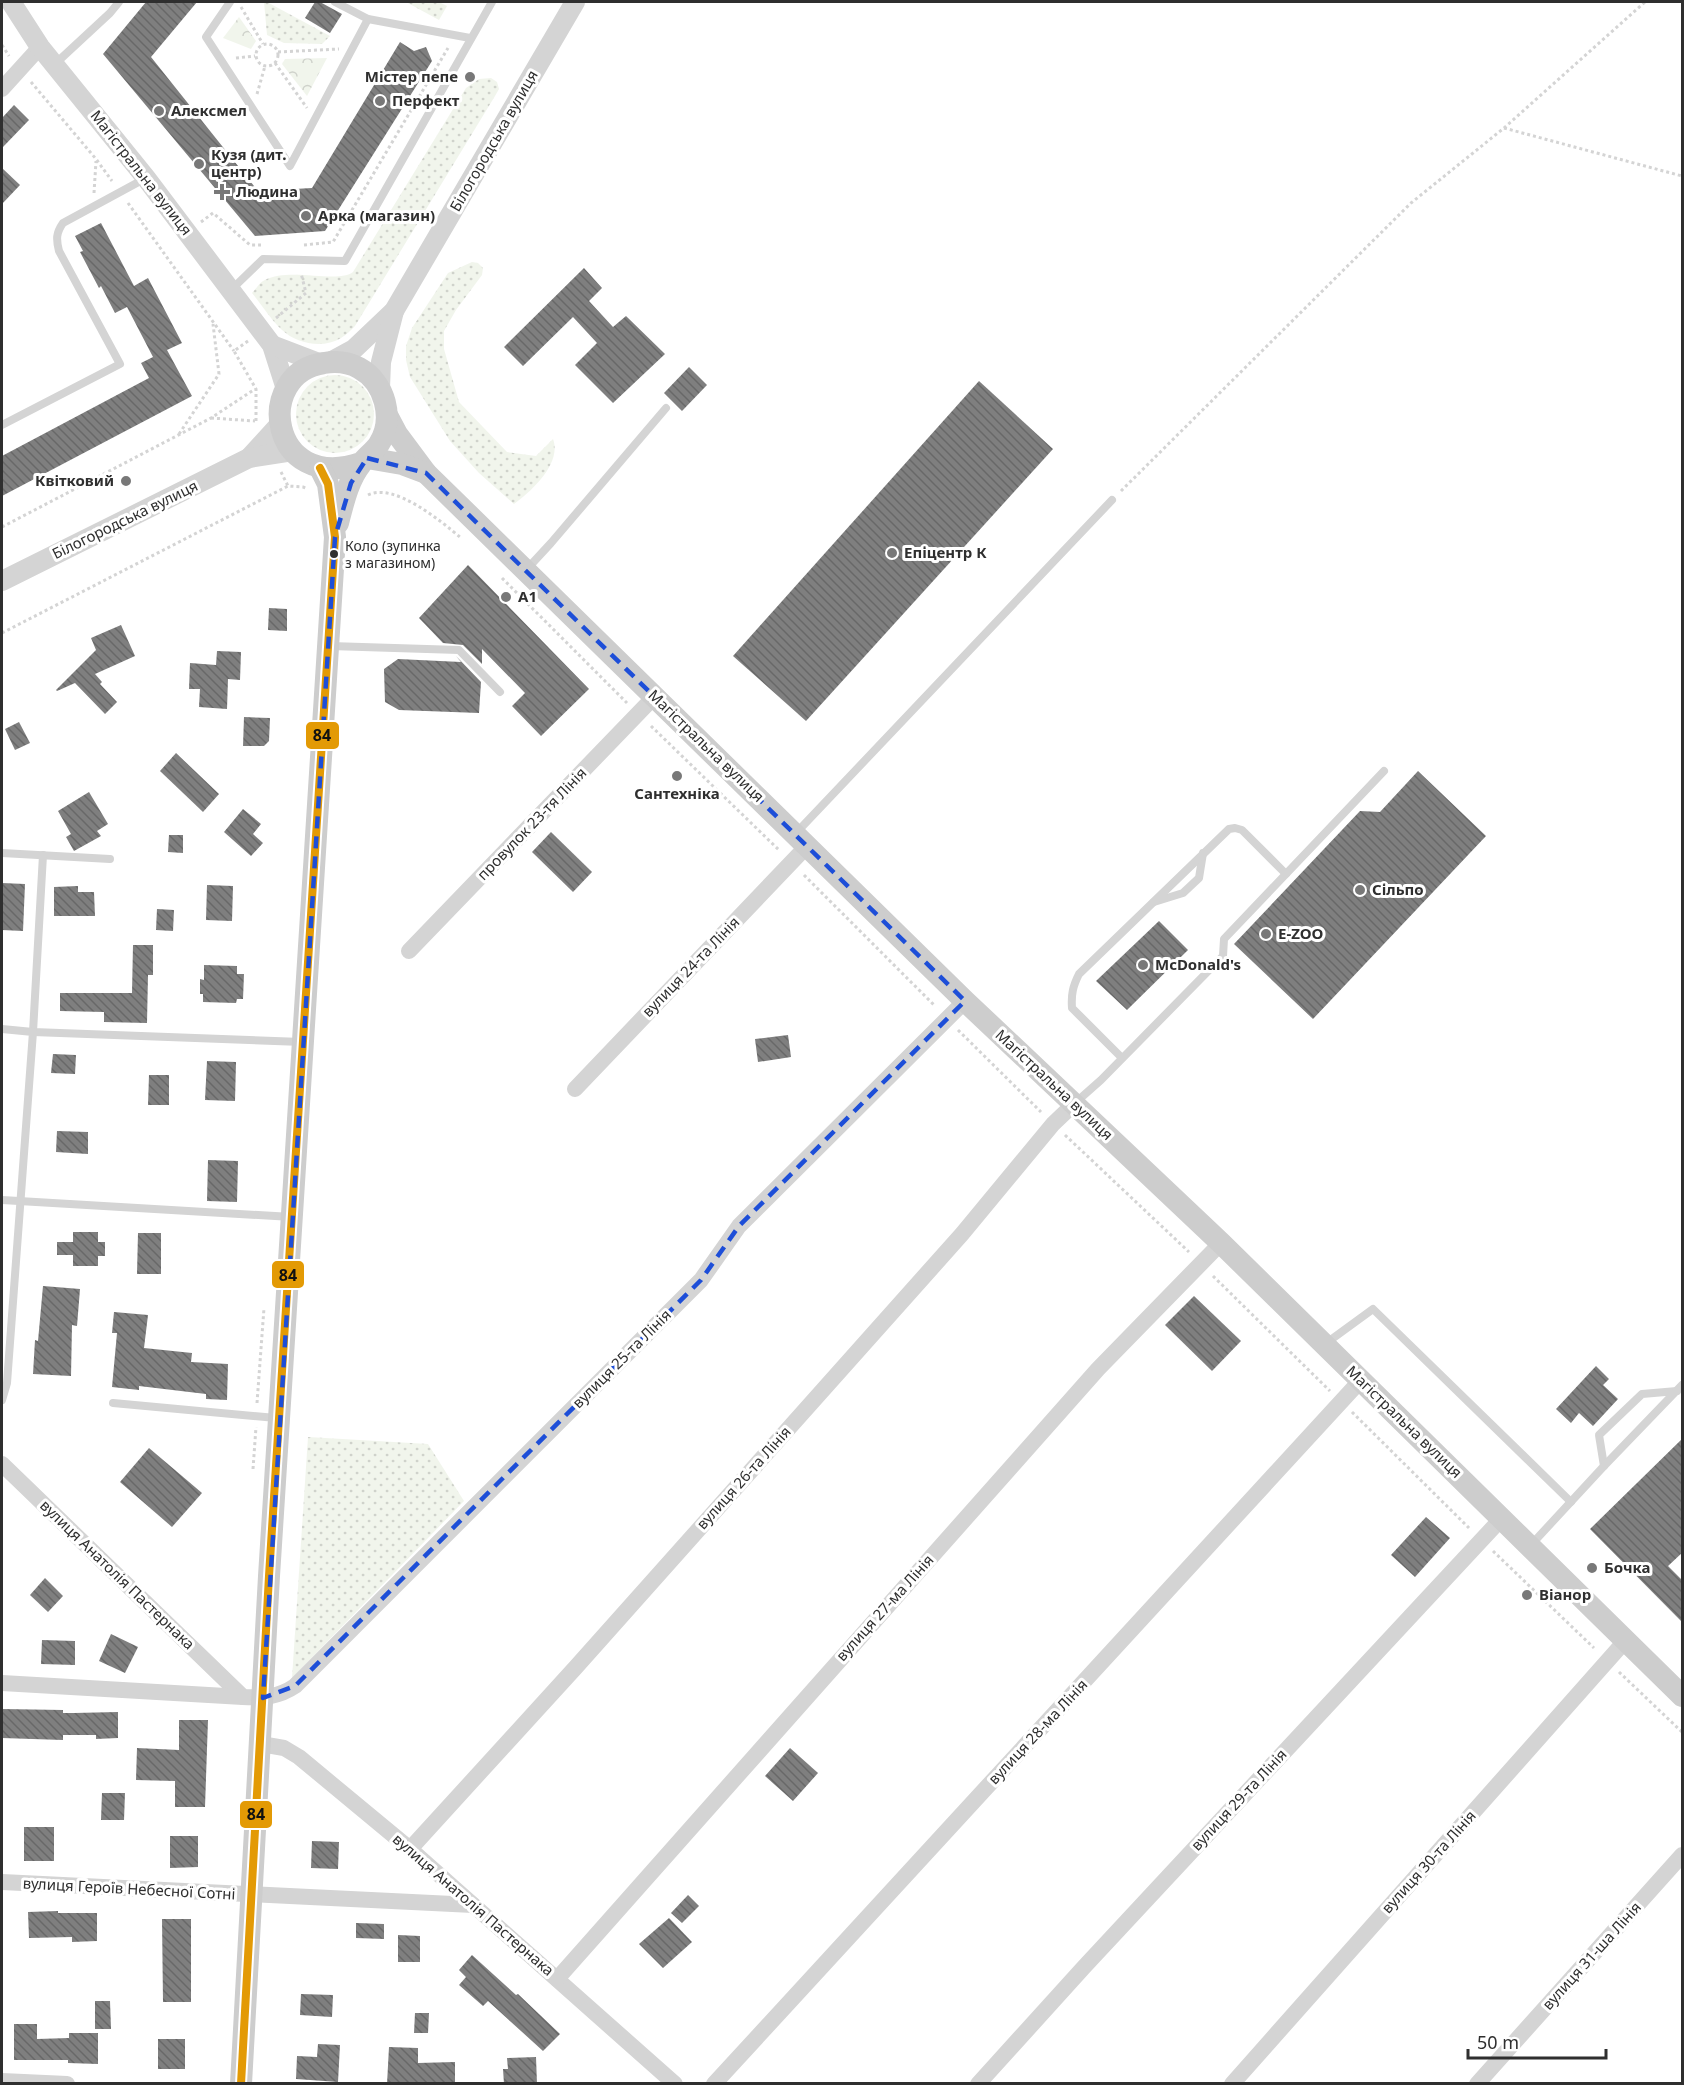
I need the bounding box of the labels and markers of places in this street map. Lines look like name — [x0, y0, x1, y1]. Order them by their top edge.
place label: Містер пепе — [365, 66, 458, 86]
marker: Містер пепе — [463, 70, 477, 84]
place label: Перфект — [392, 90, 460, 110]
marker: Перфект — [373, 94, 387, 108]
place label: Алексмел — [171, 100, 247, 120]
marker: Алексмел — [152, 104, 166, 118]
place label: Кузя (дит. центр) — [211, 144, 286, 181]
marker: Кузя (дит. центр) — [192, 157, 206, 171]
place label: Людина — [236, 181, 298, 201]
marker: Людина — [213, 183, 231, 201]
place label: Арка (магазин) — [318, 205, 435, 225]
marker: Арка (магазин) — [299, 209, 313, 223]
place label: Квітковий — [35, 470, 114, 490]
marker: Квітковий — [119, 474, 133, 488]
place label: Коло (зупинка з магазином) — [345, 536, 441, 572]
place label: Епіцентр К — [904, 542, 987, 562]
marker: Епіцентр К — [885, 546, 899, 560]
marker: Коло (зупинка з магазином) — [328, 548, 340, 560]
place label: А1 — [518, 586, 537, 606]
marker: А1 — [499, 590, 513, 604]
marker: Сантехніка — [670, 769, 684, 783]
place label: Сантехніка — [634, 783, 720, 803]
place label: Сільпо — [1372, 879, 1424, 899]
marker: Сільпо — [1353, 883, 1367, 897]
place label: E-ZOO — [1278, 923, 1324, 943]
marker: E-ZOO — [1259, 927, 1273, 941]
place label: McDonald's — [1155, 954, 1241, 974]
marker: McDonald's — [1136, 958, 1150, 972]
place label: Бочка — [1604, 1557, 1650, 1577]
marker: Бочка — [1585, 1561, 1599, 1575]
place label: Віанор — [1539, 1584, 1591, 1604]
marker: Віанор — [1520, 1588, 1534, 1602]

